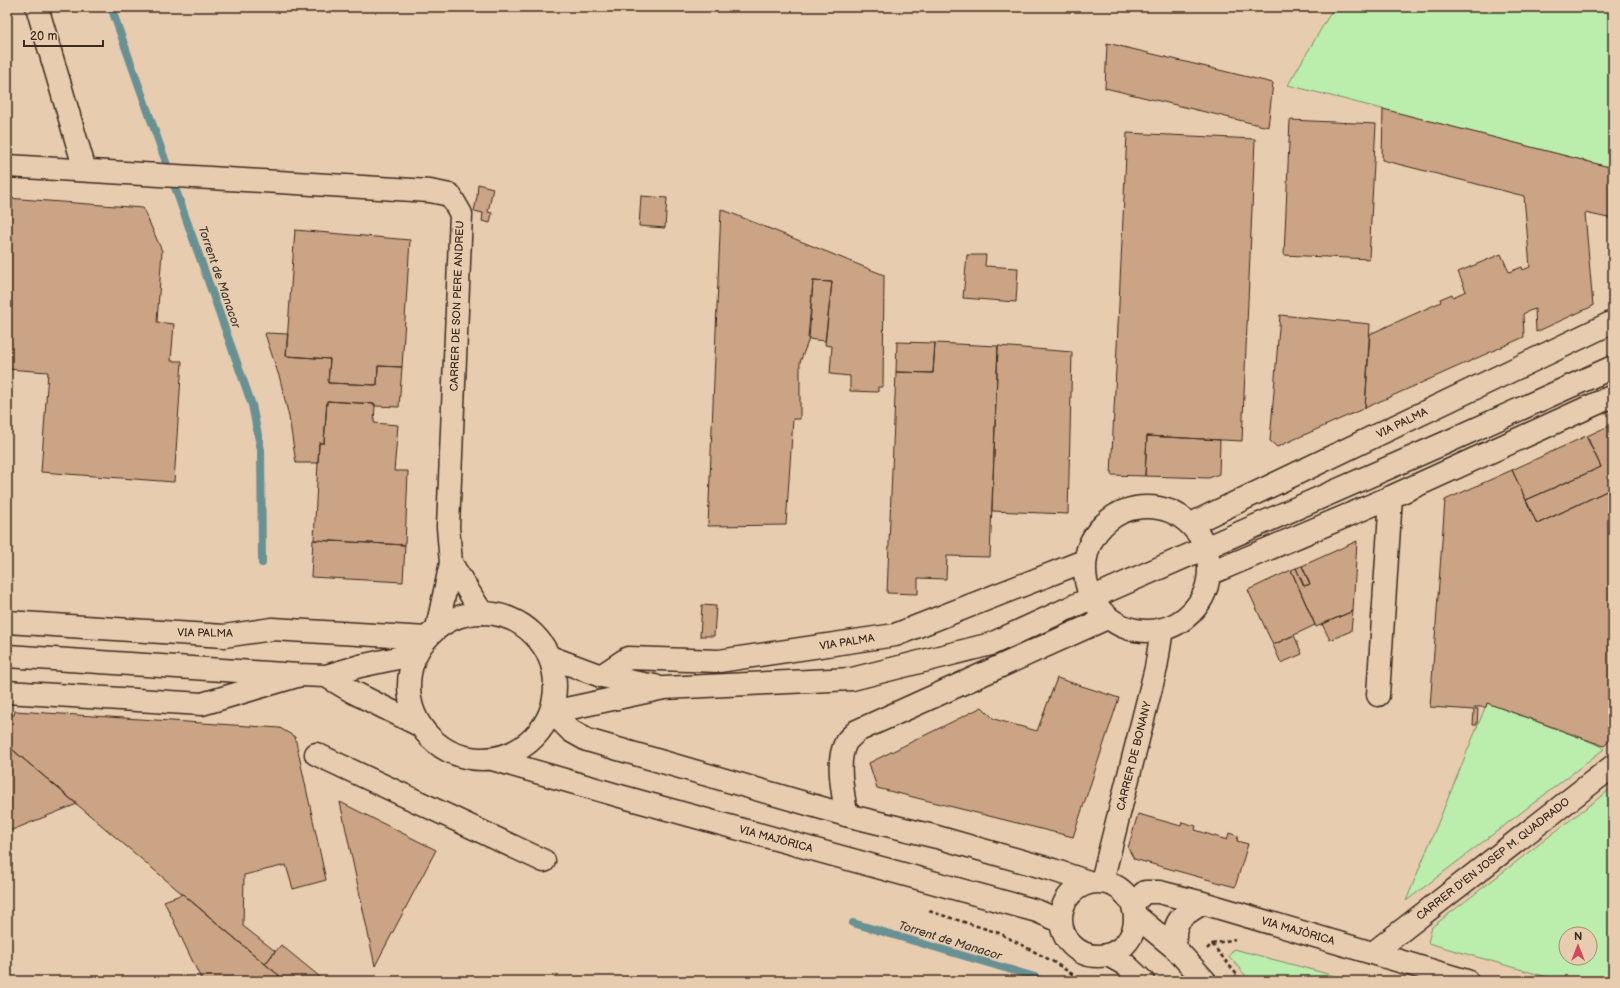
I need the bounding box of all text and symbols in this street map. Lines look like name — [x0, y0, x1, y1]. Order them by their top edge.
scale bar — [24, 22, 103, 48]
text: 20 m — [30, 29, 57, 44]
street label: CARRER DE SON PERE ANDREU — [448, 220, 466, 392]
water label: Torrent de Manacor — [194, 224, 244, 332]
street label: VIA PALMA — [1374, 405, 1430, 441]
street label: VIA PALMA — [177, 626, 233, 640]
street label: VIA PALMA — [819, 631, 876, 653]
street label: CARRER DE BONANY — [1114, 700, 1154, 812]
street label: CARRER D'EN JOSEP M. QUADRADO — [1414, 795, 1572, 923]
street label: VIA MAJÒRICA — [738, 822, 815, 855]
street label: VIA MAJÒRICA — [1260, 913, 1337, 948]
water label: Torrent de Manacor — [897, 918, 1005, 964]
north arrow — [1558, 926, 1598, 966]
text: N — [1574, 930, 1582, 943]

